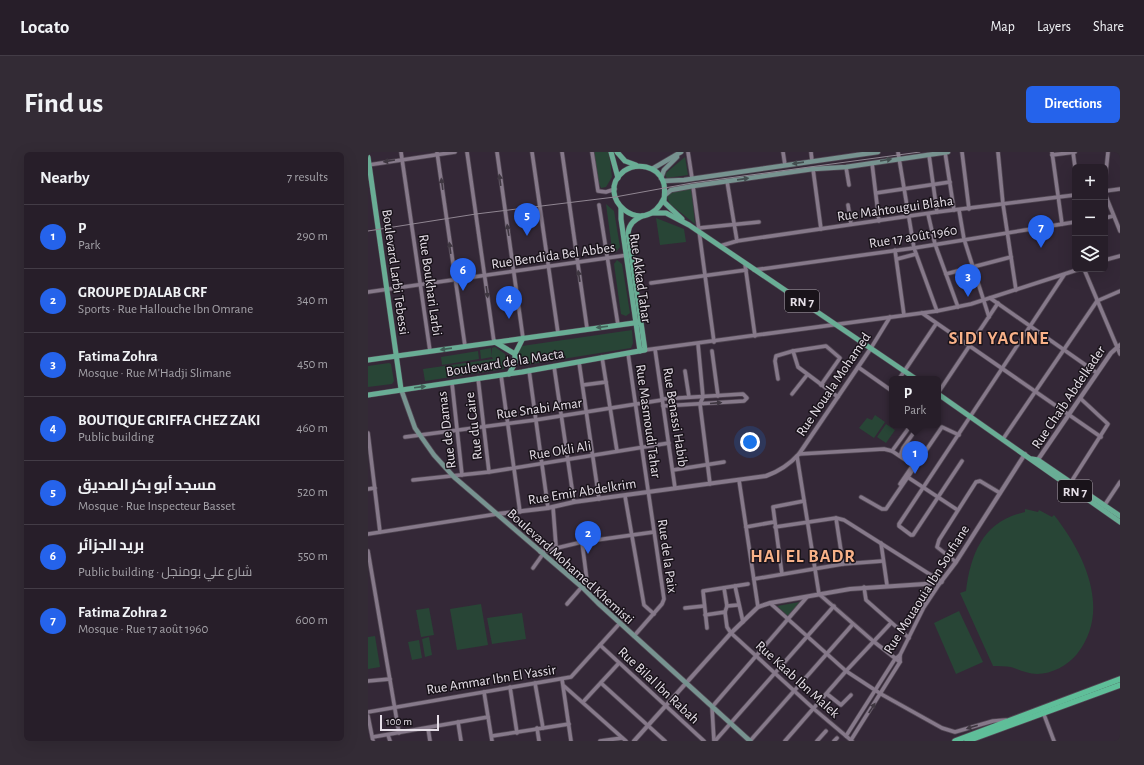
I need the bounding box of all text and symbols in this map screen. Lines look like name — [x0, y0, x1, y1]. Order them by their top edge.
text: Locato — [20, 18, 69, 37]
text: Map — [990, 20, 1015, 34]
text: Layers — [1037, 20, 1071, 34]
text: Share — [1093, 20, 1124, 34]
button: Directions — [1026, 86, 1120, 123]
text: Find us — [24, 90, 103, 118]
one-way arrow — [880, 157, 892, 163]
one-way arrow — [383, 158, 395, 164]
one-way arrow — [792, 160, 804, 166]
map controls — [1072, 164, 1108, 272]
button: + — [1072, 164, 1108, 200]
text: Nearby — [40, 169, 90, 186]
text: 7 results — [287, 171, 328, 184]
one-way arrow — [497, 174, 503, 186]
one-way arrow — [737, 175, 749, 182]
one-way arrow — [439, 178, 445, 190]
street label: Rue Mahtougui Blaha — [836, 194, 955, 224]
button: − — [1072, 200, 1108, 236]
pin: 5 — [514, 203, 540, 236]
street label: Boulevard Larbi Tebessi — [379, 208, 411, 336]
pin: 7 — [1028, 215, 1054, 248]
text: P — [78, 221, 86, 236]
street label: Rue 17 août 1960 — [868, 223, 958, 251]
one-way arrow — [505, 224, 511, 236]
text: 1 — [51, 230, 55, 243]
text: 290 m — [297, 230, 328, 243]
street label: Rue Akkad Tahar — [627, 232, 653, 324]
street label: Rue Boukhari Larbi — [416, 234, 444, 337]
button: layers — [1072, 236, 1108, 272]
text: Park — [78, 239, 100, 252]
street label: Rue Bendida Bel Abbes — [490, 240, 616, 272]
one-way arrow — [447, 242, 453, 254]
pin: 6 — [450, 258, 476, 291]
pin: 3 — [955, 264, 981, 297]
one-way arrow — [576, 270, 582, 282]
text: GROUPE DJALAB CRF — [78, 285, 207, 300]
one-way arrow — [484, 286, 490, 298]
pin: 4 — [496, 286, 522, 319]
road number: RN 7 — [785, 290, 819, 312]
text: 2 — [50, 294, 56, 307]
text: 340 m — [297, 294, 328, 307]
text: Sports · Rue Hallouche Ibn Omrane — [78, 303, 253, 316]
one-way arrow — [596, 323, 608, 330]
street label: Rue Nouala Mohamed — [794, 330, 874, 439]
district label: SIDI YACINE — [949, 330, 1049, 348]
street label: Rue Chaïb Abdelkader — [1029, 343, 1109, 451]
one-way arrow — [440, 346, 452, 352]
street label: Boulevard de la Macta — [445, 347, 566, 379]
text: Fatima Zohra — [78, 349, 158, 364]
text: 3 — [50, 358, 56, 371]
text: 450 m — [297, 358, 328, 371]
street label: Rue Masmoudi Tahar — [633, 363, 663, 479]
street label: Rue Benassi Habib — [660, 366, 690, 468]
text: Mosque · Rue M'Hadji Slimane — [78, 367, 231, 380]
popup — [889, 376, 941, 428]
one-way arrow — [414, 384, 426, 390]
text: P — [904, 386, 912, 401]
street label: Rue de Damas — [435, 391, 459, 469]
street label: Rue du Caire — [463, 391, 485, 461]
street label: Rue Snabi Amar — [495, 396, 583, 422]
one-way arrow — [710, 400, 722, 406]
text: Park — [904, 404, 926, 417]
text: BOUTIQUE GRIFFA CHEZ ZAKI — [78, 413, 260, 428]
text: 4 — [50, 422, 56, 435]
text: 460 m — [296, 422, 328, 435]
text: Public building — [78, 431, 154, 444]
your location — [740, 432, 760, 452]
street label: Rue Okli Ali — [528, 439, 592, 463]
pin: 1 — [902, 441, 928, 474]
street label: Rue Emir Abdelkrim — [527, 477, 637, 507]
text: مسجد أبو بكر الصديق — [78, 478, 216, 493]
road number: RN 7 — [1058, 480, 1092, 502]
text: 5 — [50, 486, 56, 499]
text: 520 m — [297, 486, 328, 499]
text: Mosque · Rue Inspecteur Basset — [78, 500, 235, 513]
street label: Boulevard Mohamed Khemisti — [504, 506, 636, 627]
street label: Rue de la Paix — [655, 518, 679, 594]
pin: 2 — [575, 521, 601, 554]
street label: Rue Mouaouia Ibn Soufiane — [881, 523, 972, 656]
text: بريد الجزائر — [78, 538, 144, 553]
district label: HAI EL BADR — [750, 548, 856, 566]
text: 6 — [50, 550, 56, 563]
text: 550 m — [298, 550, 328, 563]
text: Public building · شارع علي بومنجل — [78, 566, 252, 579]
text: Fatima Zohra 2 — [78, 605, 167, 620]
text: 7 — [50, 614, 56, 627]
text: 600 m — [296, 614, 328, 627]
text: Mosque · Rue 17 août 1960 — [78, 623, 208, 636]
street label: Rue Kaab Ibn Malek — [753, 639, 842, 721]
street label: Rue Bilal Ibn Rabah — [615, 645, 702, 727]
street label: Rue Ammar Ibn El Yassir — [425, 663, 557, 697]
one-way arrow — [868, 703, 876, 713]
scale bar — [380, 713, 439, 732]
text: 100 m — [386, 716, 412, 727]
one-way arrow — [965, 724, 977, 730]

